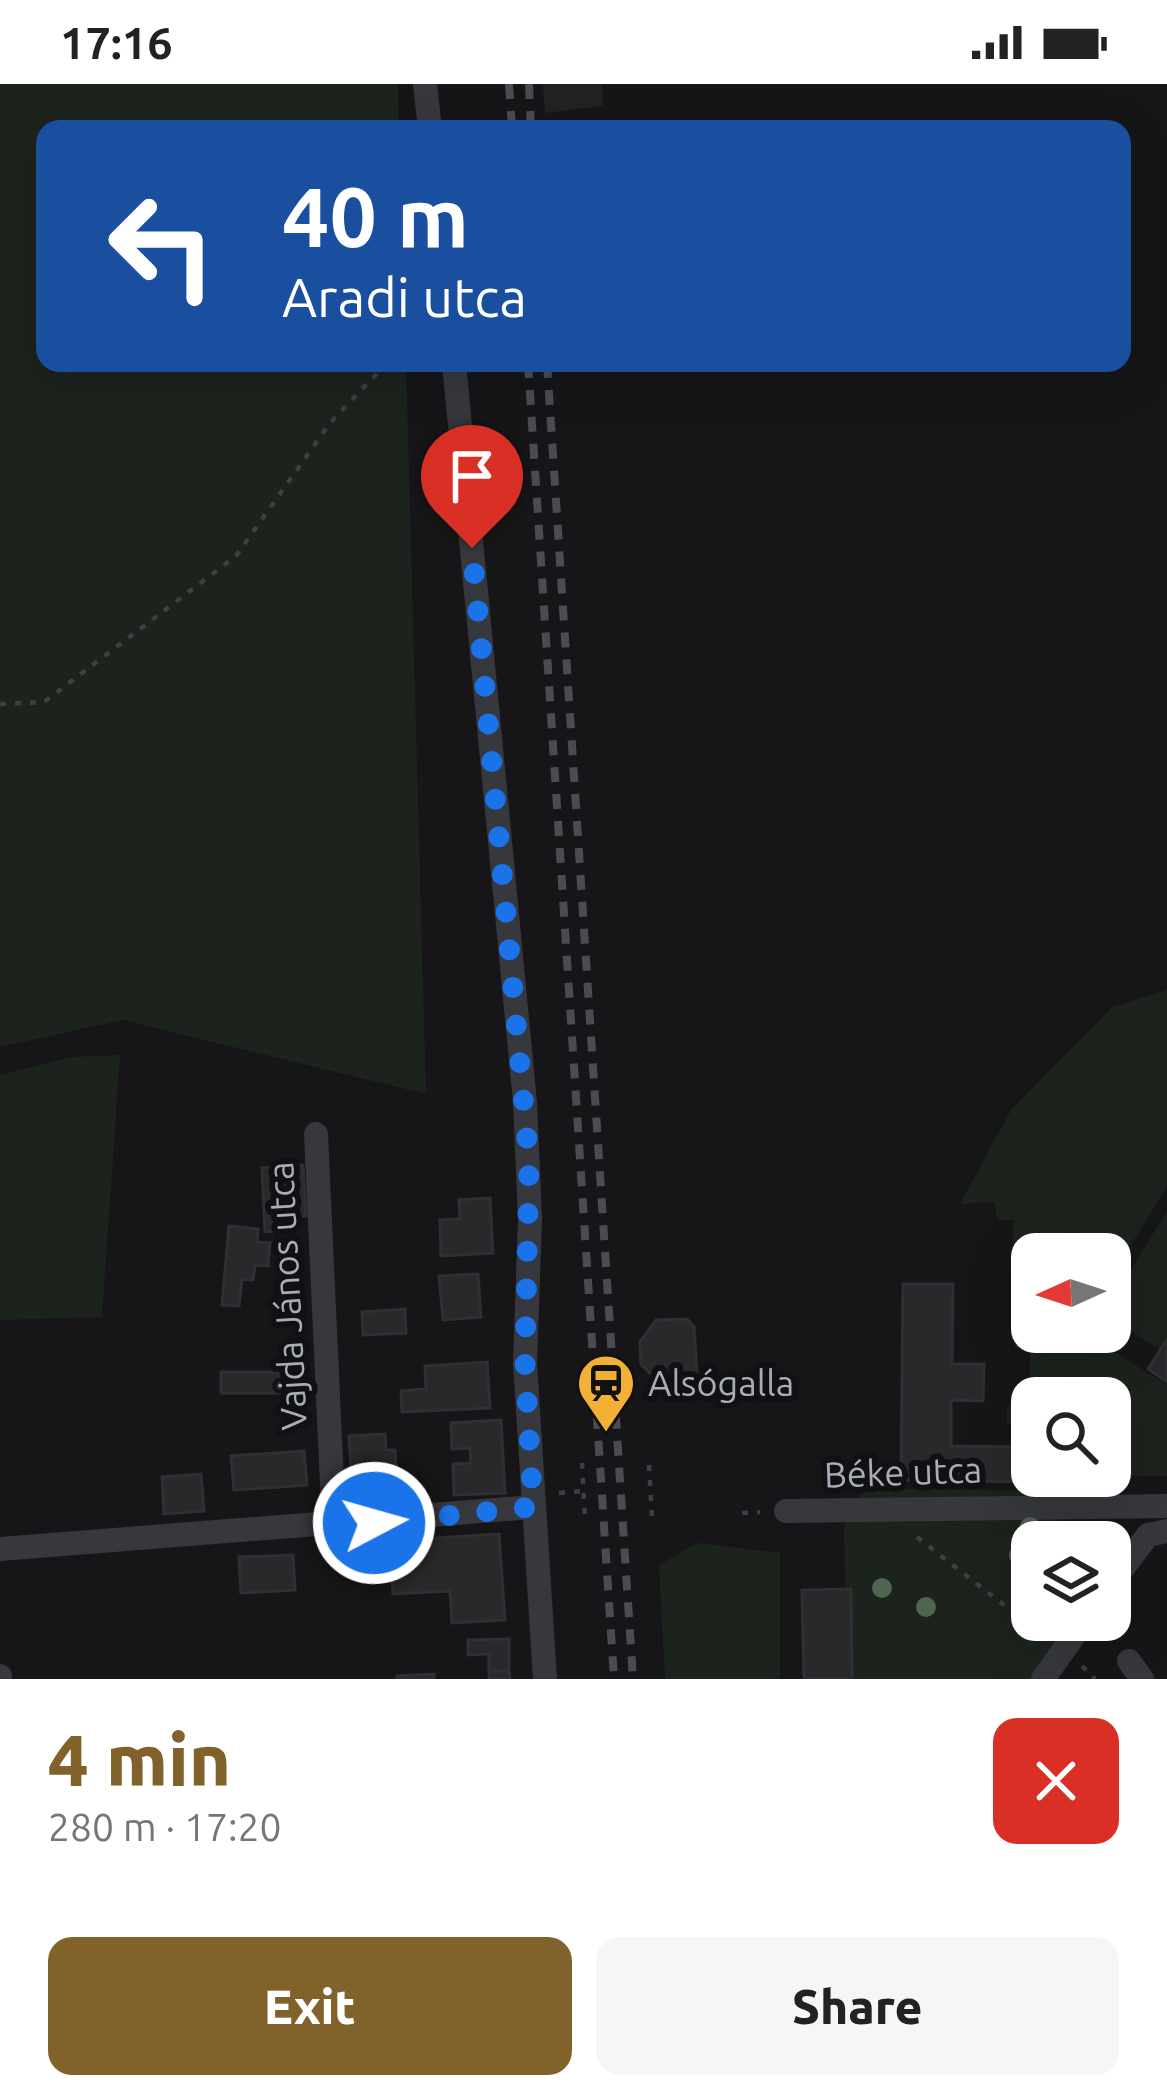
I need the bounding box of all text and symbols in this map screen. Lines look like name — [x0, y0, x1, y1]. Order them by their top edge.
text: 17:16 — [60, 17, 173, 68]
icon: left — [84, 168, 240, 324]
text: 40 m — [282, 169, 469, 263]
text: Aradi utca — [282, 267, 527, 327]
pin — [421, 425, 523, 548]
icon: arrive — [439, 443, 505, 509]
street label: Vajda János utca — [259, 1161, 314, 1431]
north arrow — [1011, 1233, 1131, 1353]
map controls — [1011, 1233, 1131, 1641]
station icon: Alsógalla — [575, 1352, 637, 1434]
place label: Alsógalla — [648, 1362, 794, 1403]
button: search — [1011, 1377, 1131, 1497]
street label: Béke utca — [823, 1448, 983, 1495]
position arrow — [311, 1460, 437, 1586]
button: layers — [1011, 1521, 1131, 1641]
button: close — [993, 1718, 1119, 1844]
text: 4 min — [48, 1719, 231, 1800]
text: 280 m · 17:20 — [48, 1805, 282, 1848]
button: Exit — [48, 1937, 572, 2075]
button: Share — [596, 1937, 1119, 2075]

